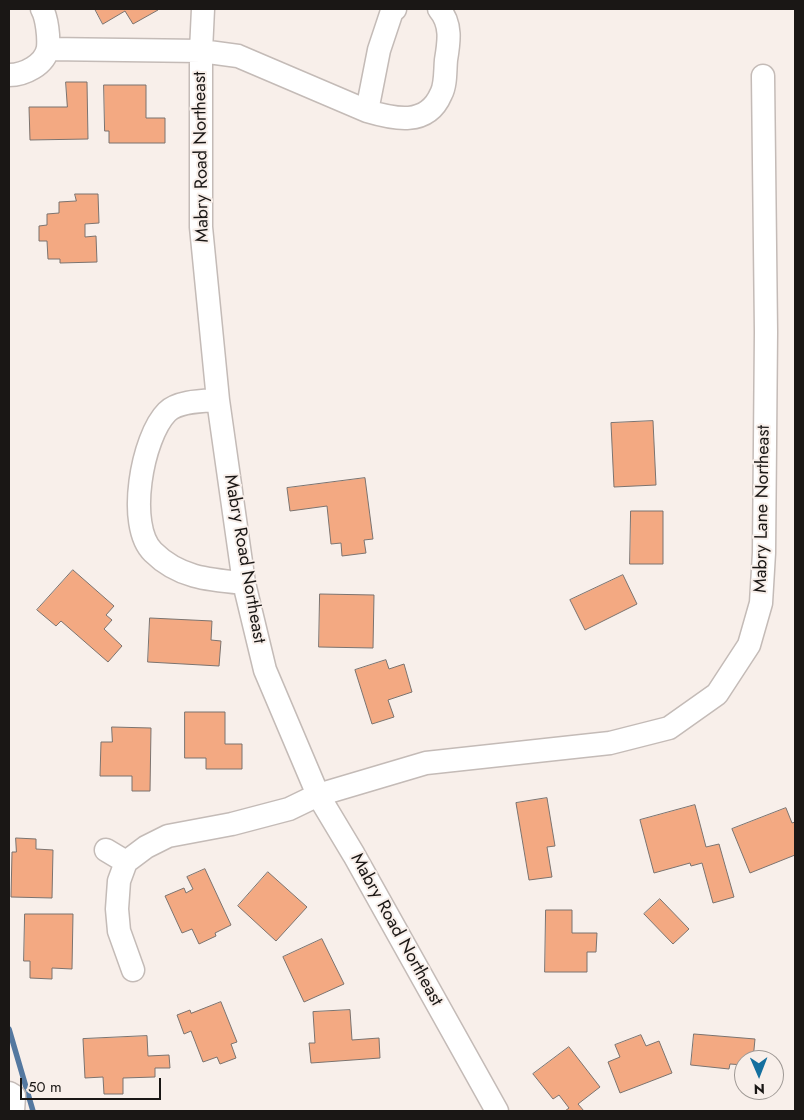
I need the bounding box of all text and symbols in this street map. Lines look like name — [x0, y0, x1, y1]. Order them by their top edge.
street label: Mabry Road Northeast — [190, 71, 214, 243]
street label: Mabry Lane Northeast — [751, 425, 775, 593]
street label: Mabry Road Northeast — [219, 473, 269, 645]
street label: Mabry Road Northeast — [345, 850, 447, 1010]
north arrow — [734, 1050, 784, 1100]
scale bar — [22, 1068, 164, 1100]
text: 50 m — [28, 1076, 62, 1098]
text: N — [754, 1079, 765, 1099]

